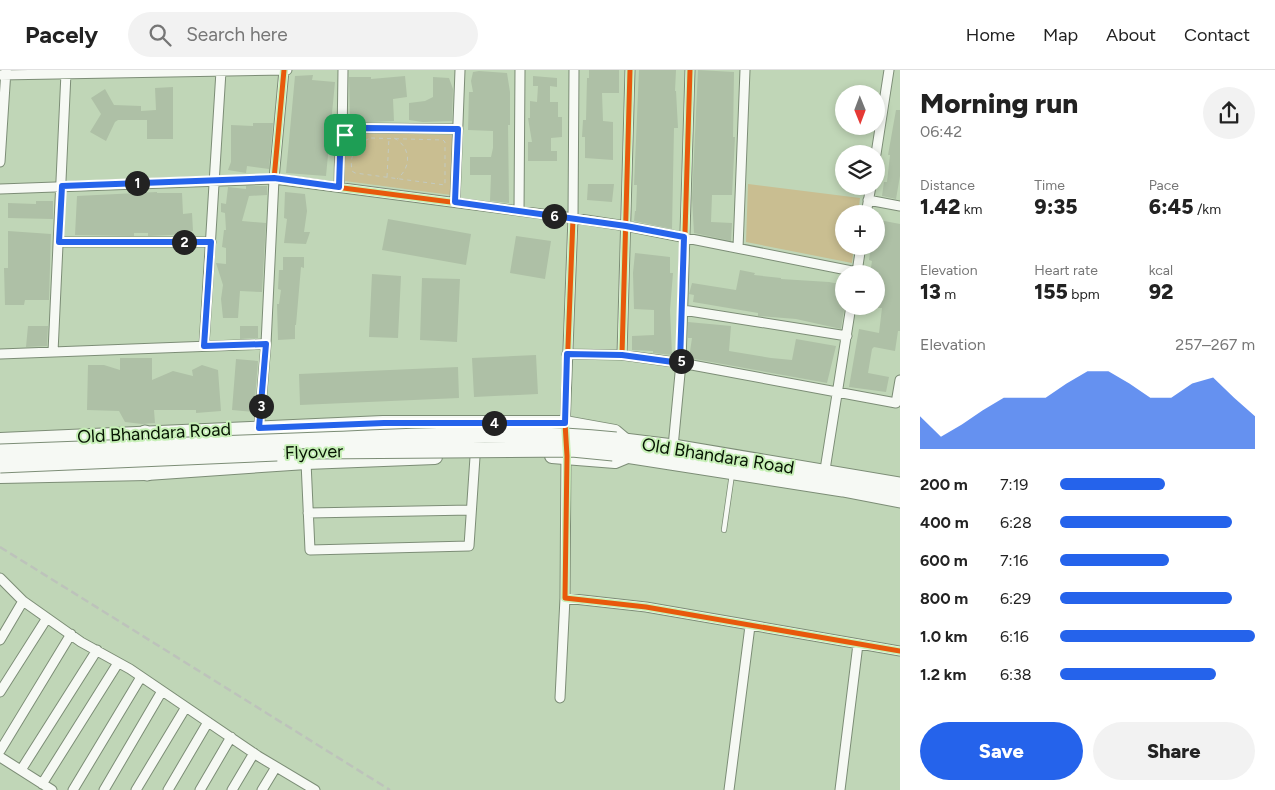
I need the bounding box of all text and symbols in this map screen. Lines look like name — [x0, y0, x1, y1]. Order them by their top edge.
search box — [128, 12, 478, 57]
text: Pacely — [25, 20, 98, 49]
icon: search — [146, 21, 174, 49]
text: Search here — [186, 23, 288, 46]
text: Home — [966, 24, 1015, 46]
text: Map — [1043, 24, 1078, 46]
text: About — [1106, 24, 1156, 46]
text: Contact — [1184, 24, 1250, 46]
north arrow — [835, 85, 885, 135]
map controls — [835, 85, 885, 315]
text: Morning run — [920, 86, 1078, 120]
button: share — [1203, 87, 1255, 139]
pin — [324, 114, 366, 156]
icon: arrive — [331, 121, 359, 149]
text: 06:42 — [920, 122, 962, 141]
button: layers — [835, 145, 885, 195]
pin: 1 — [124, 170, 150, 196]
text: 1 — [135, 175, 140, 192]
text: Distance — [920, 177, 975, 194]
text: Time — [1034, 177, 1065, 194]
text: Pace — [1149, 177, 1179, 194]
text: 1.42 — [920, 194, 960, 219]
text: 9:35 — [1034, 194, 1077, 219]
text: 6:45 — [1149, 194, 1193, 219]
text: km — [960, 201, 983, 218]
text: /km — [1193, 201, 1221, 218]
pin: 6 — [542, 204, 566, 228]
button: + — [835, 205, 885, 255]
text: 6 — [550, 208, 559, 225]
pin: 2 — [172, 230, 196, 254]
text: 2 — [180, 234, 189, 251]
text: Elevation — [920, 262, 978, 279]
text: Heart rate — [1034, 262, 1098, 279]
text: kcal — [1149, 262, 1173, 279]
button: − — [835, 265, 885, 315]
text: 13 — [920, 279, 941, 304]
text: 155 — [1034, 279, 1068, 304]
text: 92 — [1149, 279, 1173, 304]
text: m — [941, 286, 956, 303]
text: bpm — [1068, 286, 1100, 303]
text: Elevation — [920, 335, 986, 354]
text: 257–267 m — [1175, 335, 1255, 354]
pin: 5 — [668, 348, 694, 374]
text: 5 — [677, 353, 686, 370]
pin: 3 — [248, 394, 274, 418]
text: 3 — [258, 398, 265, 415]
pin: 4 — [482, 410, 506, 436]
text: 4 — [490, 415, 499, 432]
street label: Old Bhandara Road — [76, 418, 232, 448]
street label: Old Bhandara Road — [640, 433, 796, 479]
street label: Flyover — [285, 440, 343, 464]
text: 200 m — [920, 475, 968, 494]
text: 7:19 — [1000, 475, 1028, 494]
text: 400 m — [920, 513, 969, 532]
text: 6:28 — [1000, 513, 1032, 532]
text: 600 m — [920, 551, 968, 570]
text: 7:16 — [1000, 551, 1028, 570]
text: 800 m — [920, 589, 968, 608]
text: 6:29 — [1000, 589, 1031, 608]
text: 1.0 km — [920, 627, 967, 646]
text: 6:16 — [1000, 627, 1029, 646]
text: 1.2 km — [920, 665, 966, 684]
text: 6:38 — [1000, 665, 1032, 684]
button: Save — [920, 722, 1083, 780]
button: Share — [1093, 722, 1255, 780]

